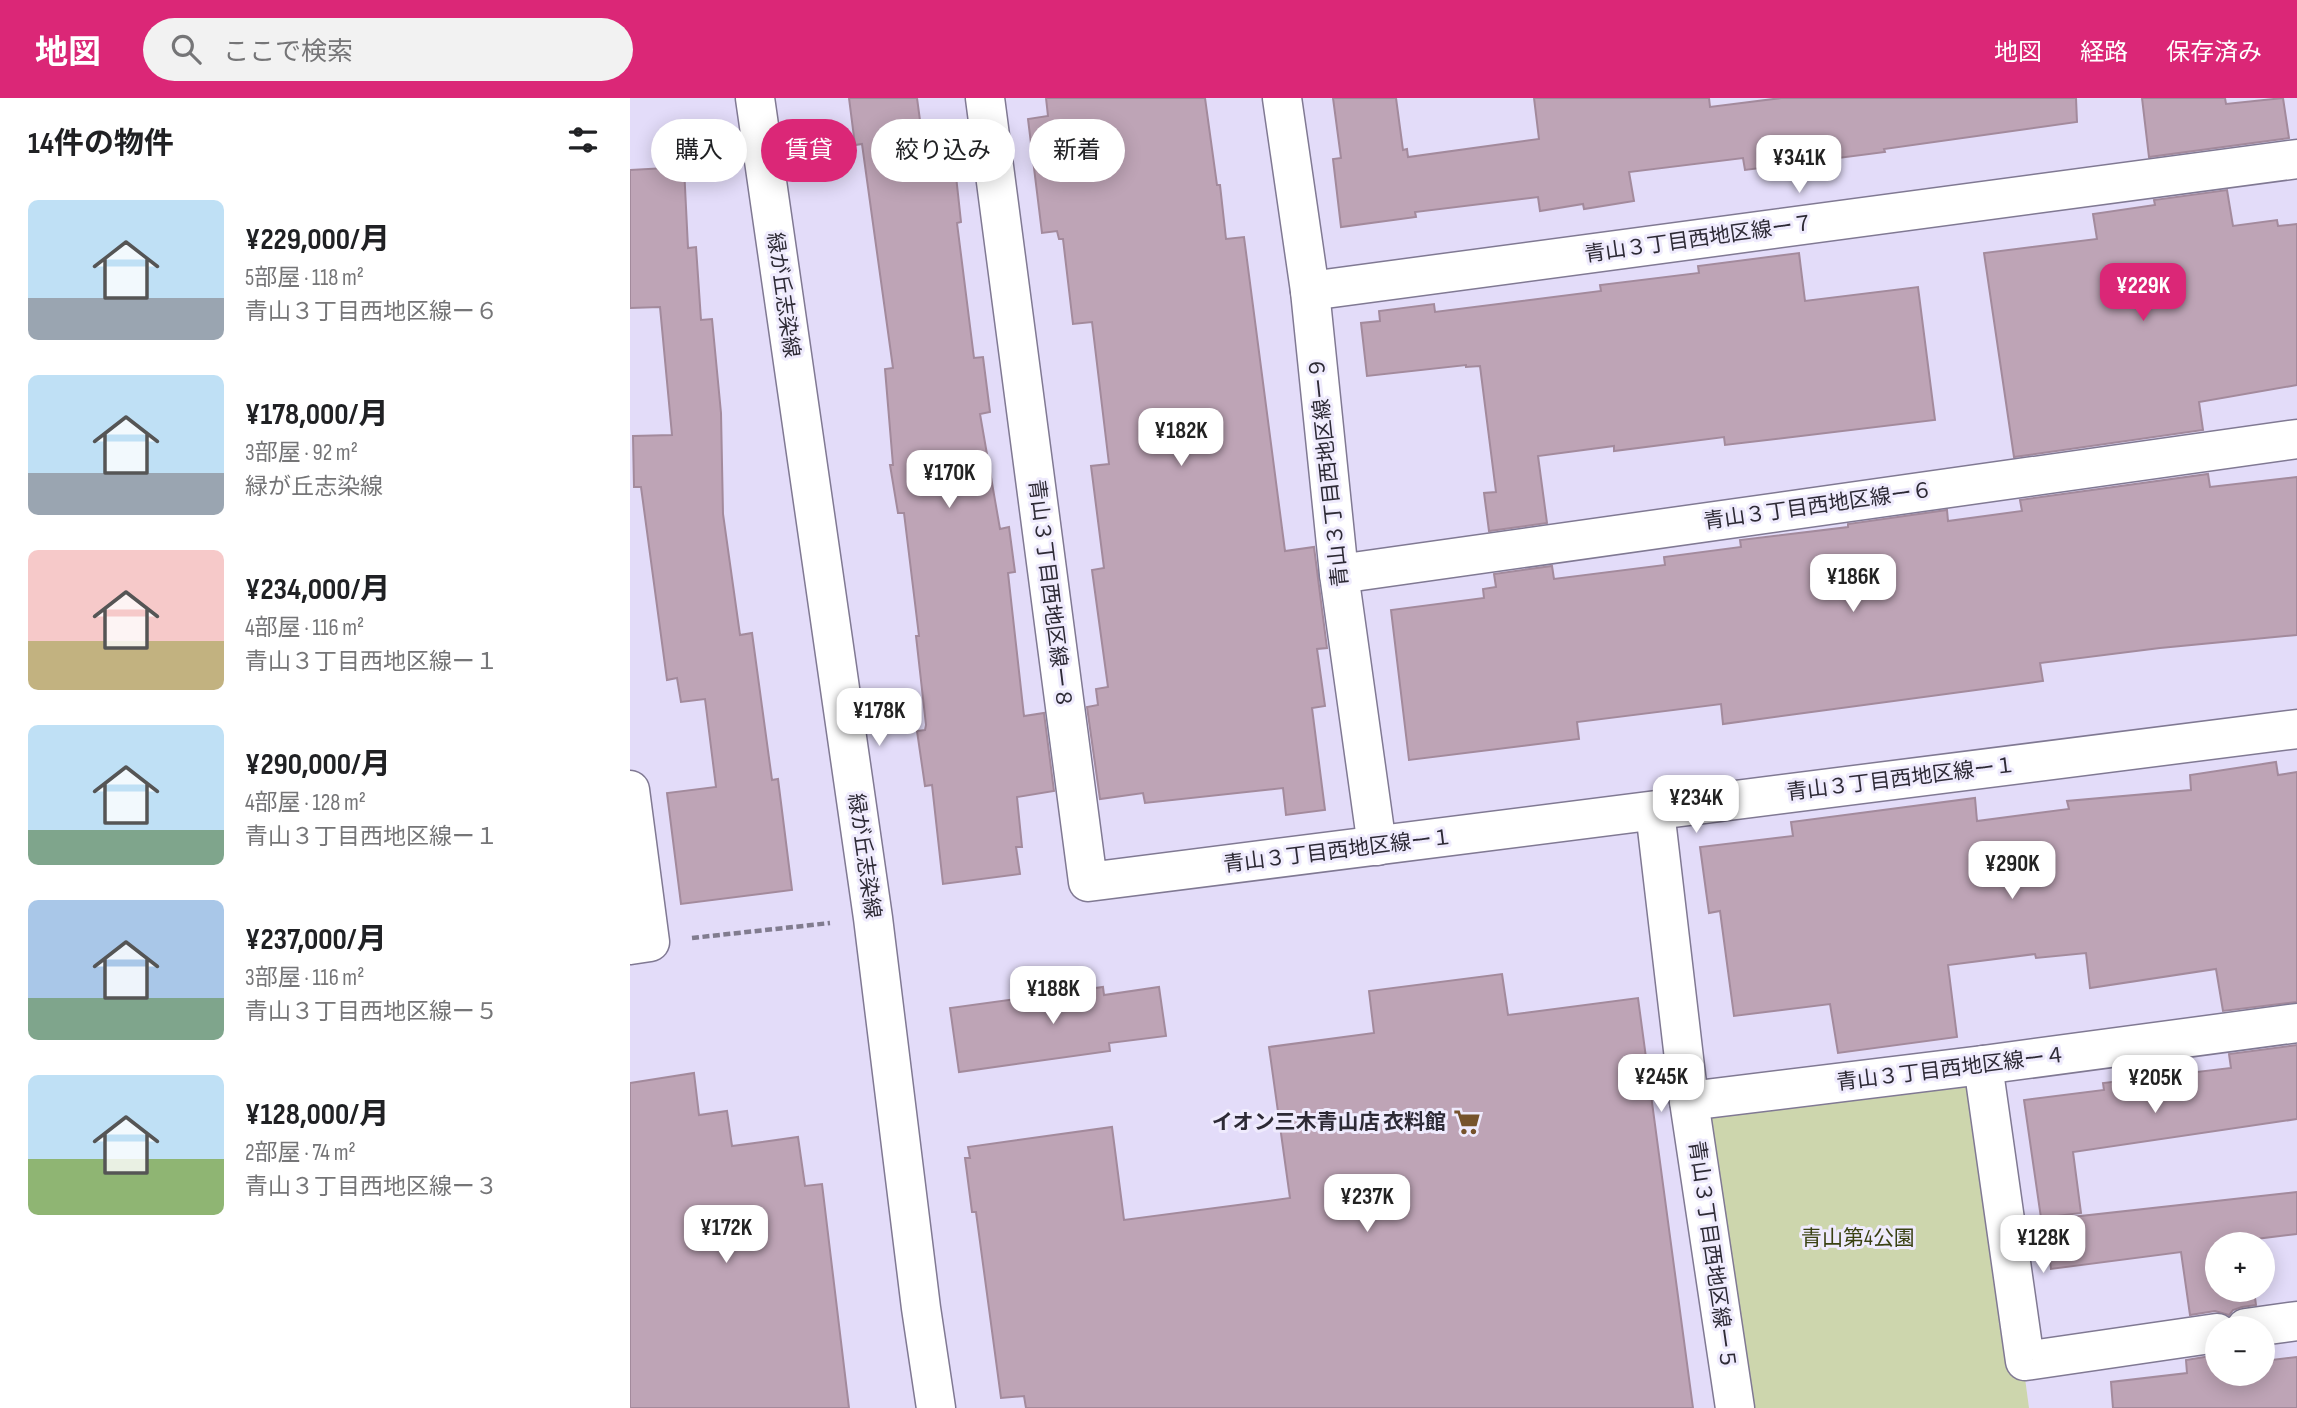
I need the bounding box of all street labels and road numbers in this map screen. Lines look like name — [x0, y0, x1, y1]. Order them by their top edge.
street label: 青山３丁目西地区線ー７ — [1583, 211, 1815, 267]
street label: 緑が丘志染線 — [762, 231, 804, 359]
street label: 青山３丁目西地区線ー９ — [1304, 356, 1354, 588]
street label: 青山３丁目西地区線ー８ — [1024, 478, 1076, 710]
street label: 青山３丁目西地区線ー６ — [1702, 478, 1934, 534]
street label: 青山３丁目西地区線ー１ — [1785, 753, 2017, 805]
street label: 緑が丘志染線 — [843, 792, 885, 920]
street label: 青山３丁目西地区線ー１ — [1222, 825, 1454, 877]
street label: 青山３丁目西地区線ー４ — [1835, 1043, 2067, 1095]
street label: 青山３丁目西地区線ー５ — [1684, 1139, 1740, 1371]

